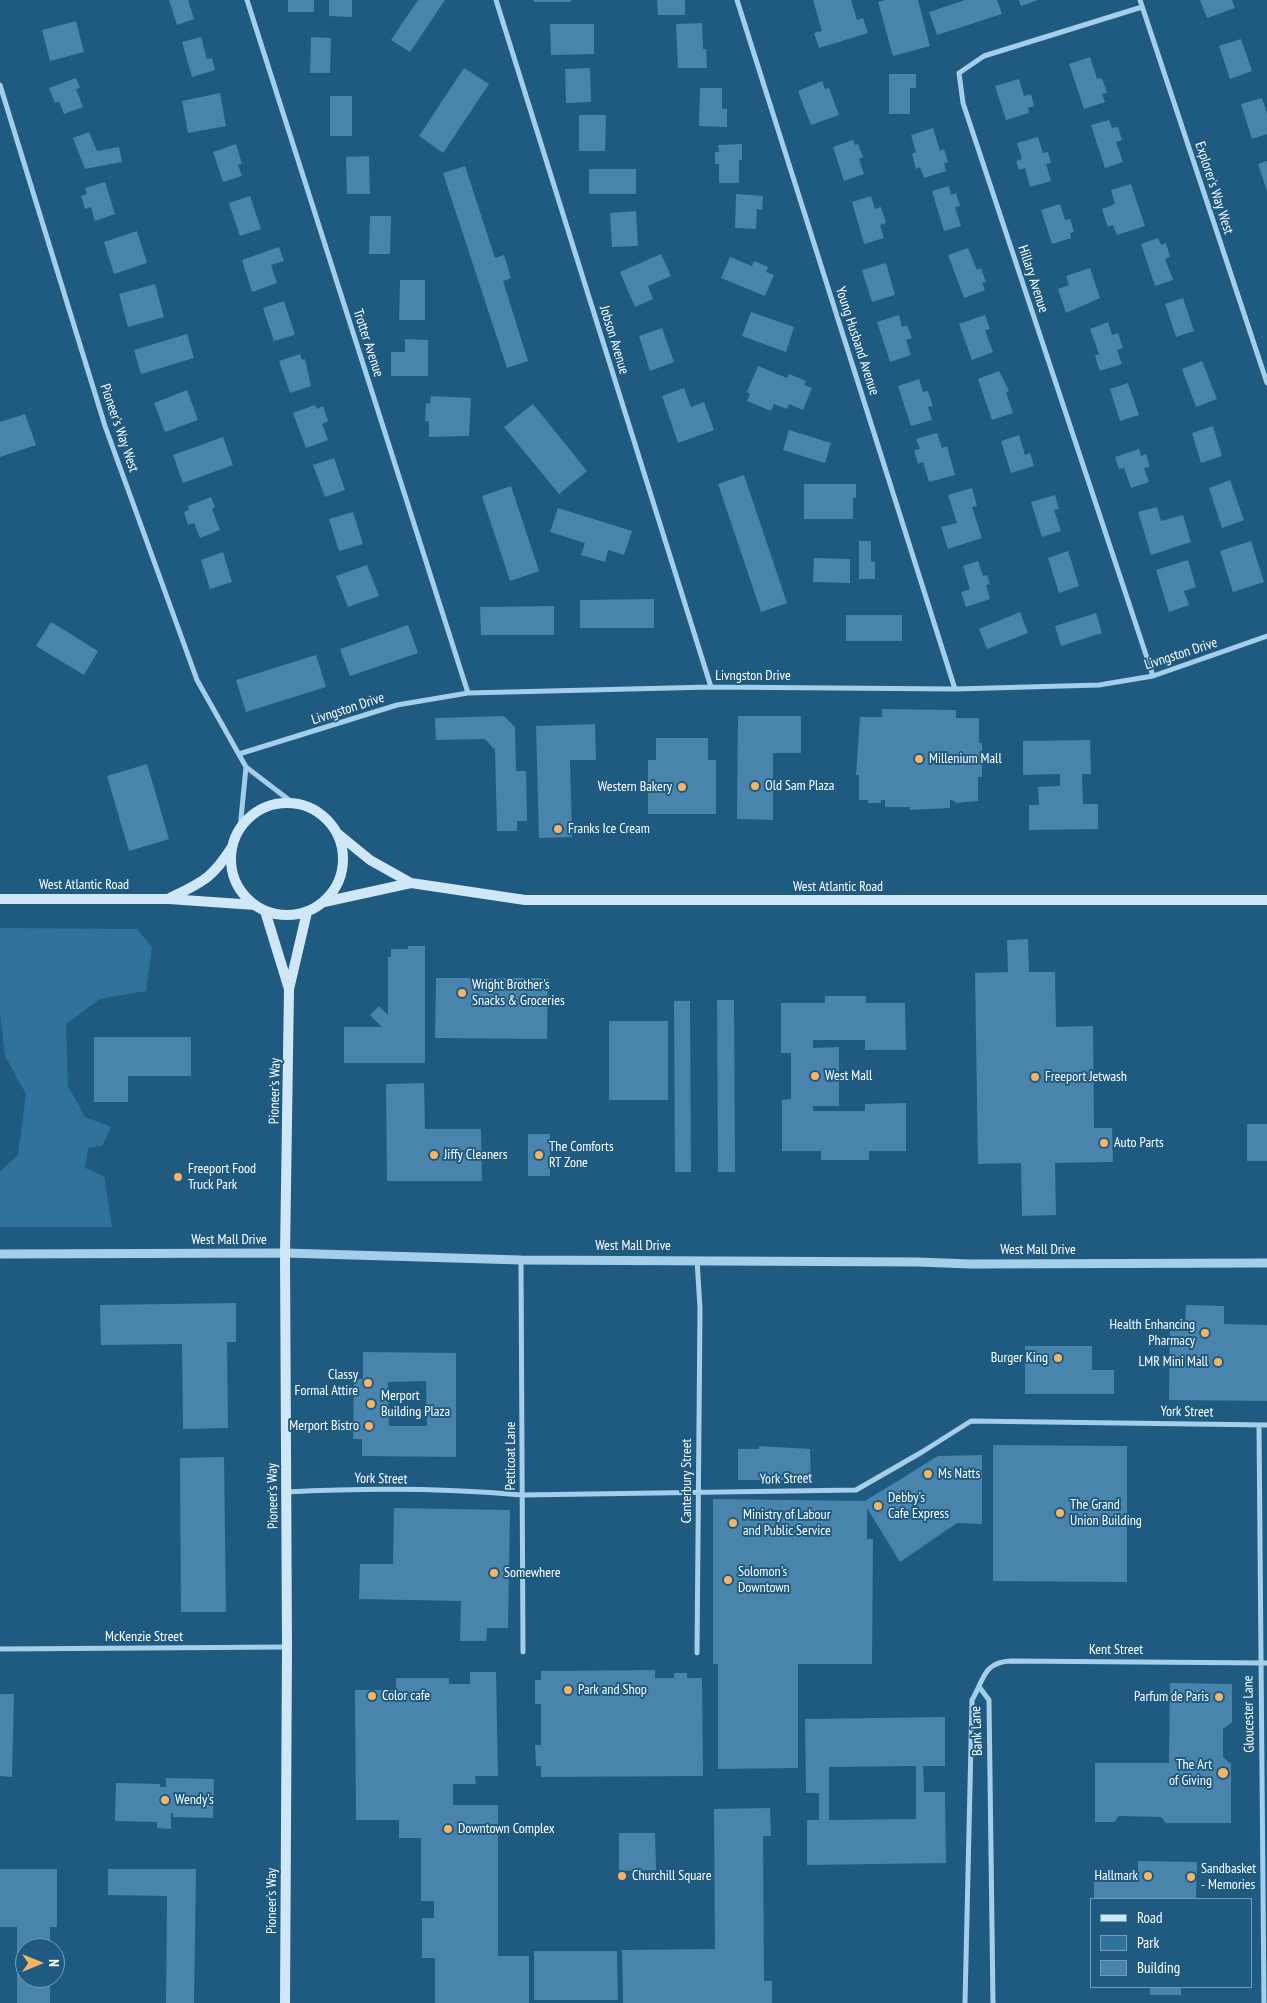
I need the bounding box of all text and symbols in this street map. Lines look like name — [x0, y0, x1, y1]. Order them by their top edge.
street label: Explorer's Way West — [1191, 140, 1237, 236]
street label: Hillary Avenue — [1014, 243, 1052, 315]
street label: Young Husband Avenue — [832, 285, 882, 397]
street label: Jobson Avenue — [596, 304, 632, 376]
street label: Trotter Avenue — [349, 307, 387, 379]
street label: Pioneer's Way West — [96, 382, 142, 474]
street label: Livngston Drive — [1142, 634, 1220, 674]
street label: Livngston Drive — [715, 668, 791, 684]
street label: Livngston Drive — [309, 689, 387, 729]
place label: Millenium Mall — [929, 751, 1002, 767]
marker: Millenium Mall — [913, 753, 925, 765]
place label: Old Sam Plaza — [765, 778, 834, 794]
place label: Western Bakery — [598, 779, 672, 795]
marker: Old Sam Plaza — [749, 780, 761, 792]
marker: Western Bakery — [676, 781, 688, 793]
place label: Franks Ice Cream — [568, 821, 650, 837]
marker: Franks Ice Cream — [552, 823, 564, 835]
street label: West Atlantic Road — [39, 877, 129, 893]
street label: West Atlantic Road — [793, 879, 883, 895]
place label: Wright Brother's Snacks & Groceries — [472, 977, 565, 1010]
marker: Wright Brother's Snacks & Groceries — [456, 987, 468, 999]
street label: Pioneer's Way — [266, 1058, 284, 1124]
place label: West Mall — [825, 1068, 872, 1084]
place label: Freeport Jetwash — [1045, 1069, 1127, 1085]
marker: West Mall — [809, 1070, 821, 1082]
marker: Freeport Jetwash — [1029, 1071, 1041, 1083]
place label: Auto Parts — [1114, 1135, 1164, 1151]
marker: Auto Parts — [1098, 1137, 1110, 1149]
place label: The Comforts RT Zone — [549, 1139, 614, 1172]
place label: Jiffy Cleaners — [444, 1147, 507, 1163]
marker: Jiffy Cleaners — [428, 1149, 440, 1161]
marker: The Comforts RT Zone — [533, 1149, 545, 1161]
place label: Freeport Food Truck Park — [188, 1161, 256, 1194]
marker: Freeport Food Truck Park — [172, 1171, 184, 1183]
street label: West Mall Drive — [191, 1232, 267, 1248]
street label: West Mall Drive — [595, 1238, 671, 1254]
street label: West Mall Drive — [1000, 1242, 1076, 1258]
place label: Health Enhancing Pharmacy — [1110, 1317, 1195, 1350]
marker: Health Enhancing Pharmacy — [1199, 1327, 1211, 1339]
place label: Burger King — [991, 1350, 1048, 1366]
marker: Burger King — [1052, 1352, 1064, 1364]
place label: LMR Mini Mall — [1138, 1354, 1208, 1370]
marker: LMR Mini Mall — [1212, 1356, 1224, 1368]
place label: Classy Formal Attire — [295, 1367, 358, 1400]
marker: Classy Formal Attire — [362, 1377, 374, 1389]
place label: Merport Building Plaza — [381, 1388, 450, 1420]
marker: Merport Building Plaza — [365, 1398, 377, 1410]
street label: York Street — [1161, 1403, 1213, 1421]
place label: Merport Bistro — [289, 1418, 359, 1434]
marker: Merport Bistro — [363, 1420, 375, 1432]
street label: Petticoat Lane — [503, 1422, 519, 1490]
street label: Canterbury Street — [679, 1439, 695, 1523]
street label: Pioneer's Way — [264, 1463, 282, 1529]
place label: Ms Natts — [938, 1466, 980, 1482]
marker: Ms Natts — [922, 1468, 934, 1480]
street label: York Street — [355, 1470, 407, 1488]
street label: York Street — [760, 1470, 812, 1488]
place label: Debby's Cafe Express — [888, 1490, 949, 1522]
place label: The Grand Union Building — [1070, 1497, 1142, 1530]
marker: Debby's Cafe Express — [872, 1500, 884, 1512]
place label: Ministry of Labour and Public Service — [743, 1507, 831, 1540]
marker: The Grand Union Building — [1054, 1507, 1066, 1519]
marker: Ministry of Labour and Public Service — [727, 1517, 739, 1529]
place label: Solomon's Downtown — [738, 1564, 790, 1596]
place label: Somewhere — [504, 1565, 561, 1581]
marker: Somewhere — [488, 1567, 500, 1579]
marker: Solomon's Downtown — [722, 1574, 734, 1586]
street label: McKenzie Street — [105, 1629, 183, 1645]
street label: Kent Street — [1089, 1642, 1143, 1658]
street label: Gloucester Lane — [1240, 1675, 1258, 1753]
place label: Park and Shop — [578, 1682, 647, 1698]
marker: Park and Shop — [562, 1684, 574, 1696]
place label: Color cafe — [382, 1688, 430, 1704]
place label: Parfum de Paris — [1134, 1689, 1209, 1705]
marker: Color cafe — [366, 1690, 378, 1702]
marker: Parfum de Paris — [1213, 1691, 1225, 1703]
street label: Bank Lane — [968, 1706, 986, 1756]
place label: The Art of Giving — [1169, 1757, 1212, 1790]
marker: The Art of Giving — [1216, 1766, 1230, 1780]
place label: Wendy's — [175, 1792, 214, 1808]
marker: Wendy's — [159, 1794, 171, 1806]
place label: Downtown Complex — [458, 1821, 555, 1837]
marker: Downtown Complex — [442, 1823, 454, 1835]
place label: Sandbasket - Memories — [1201, 1861, 1256, 1894]
street label: Pioneer's Way — [264, 1868, 280, 1934]
place label: Churchill Square — [632, 1868, 711, 1884]
place label: Hallmark — [1094, 1868, 1138, 1884]
marker: Churchill Square — [616, 1870, 628, 1882]
marker: Hallmark — [1142, 1870, 1154, 1882]
marker: Sandbasket - Memories — [1185, 1871, 1197, 1883]
legend — [1090, 1898, 1252, 1988]
text: Road — [1137, 1908, 1163, 1927]
text: Park — [1137, 1933, 1159, 1952]
north arrow — [15, 1938, 65, 1988]
text: Building — [1137, 1958, 1180, 1977]
text: N — [45, 1959, 63, 1967]

